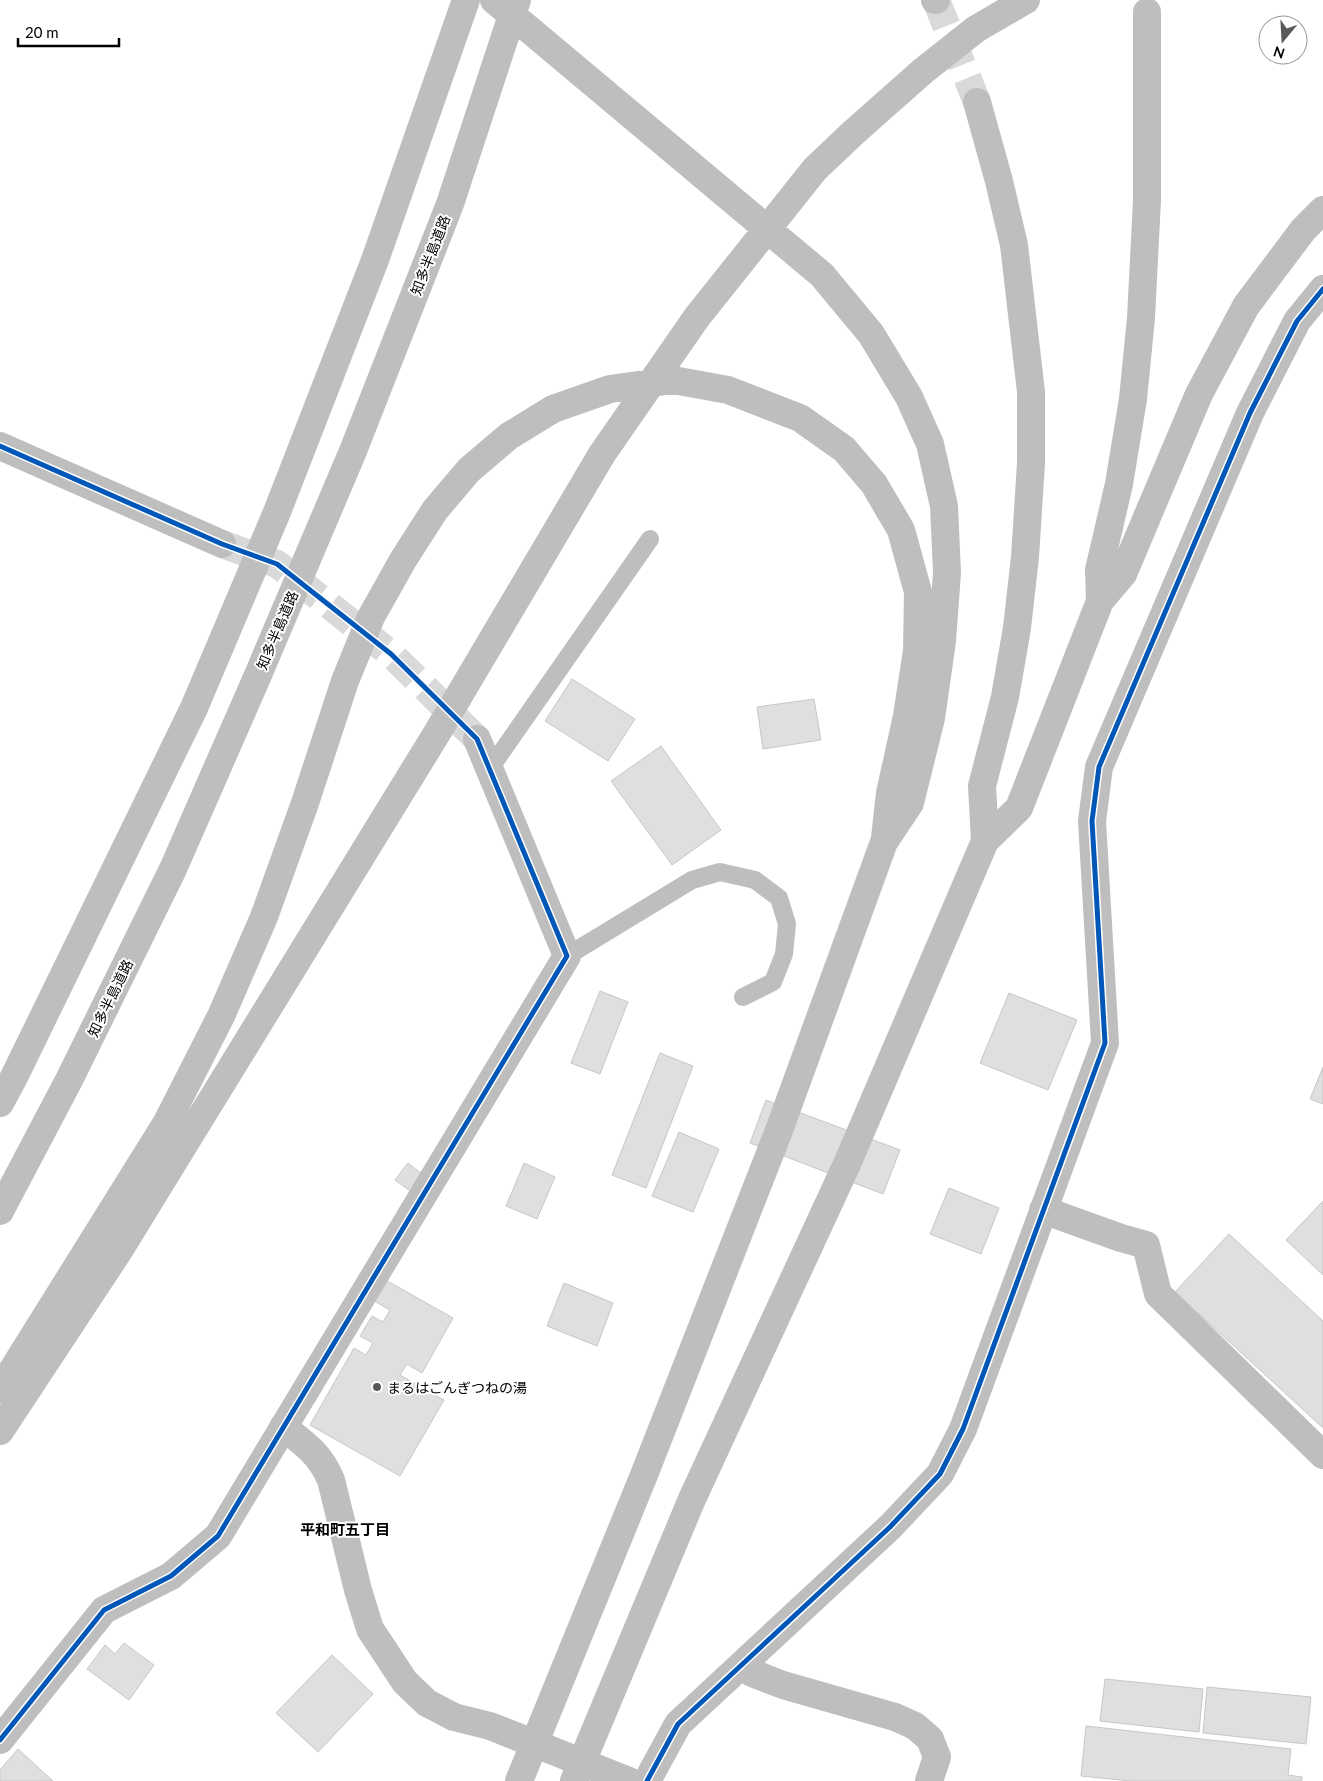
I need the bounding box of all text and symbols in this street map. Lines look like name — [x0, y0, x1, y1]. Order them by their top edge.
scale bar — [18, 15, 119, 47]
north arrow — [1258, 15, 1308, 65]
text: 20 m — [25, 23, 59, 41]
text: N — [1271, 43, 1287, 63]
street label: 知多半島道路 — [407, 213, 453, 297]
street label: 知多半島道路 — [253, 588, 301, 672]
street label: 知多半島道路 — [84, 957, 136, 1039]
place label: まるはごんぎつねの湯 — [387, 1379, 527, 1396]
marker: まるはごんぎつねの湯 — [371, 1381, 383, 1393]
district label: 平和町五丁目 — [300, 1520, 390, 1538]

